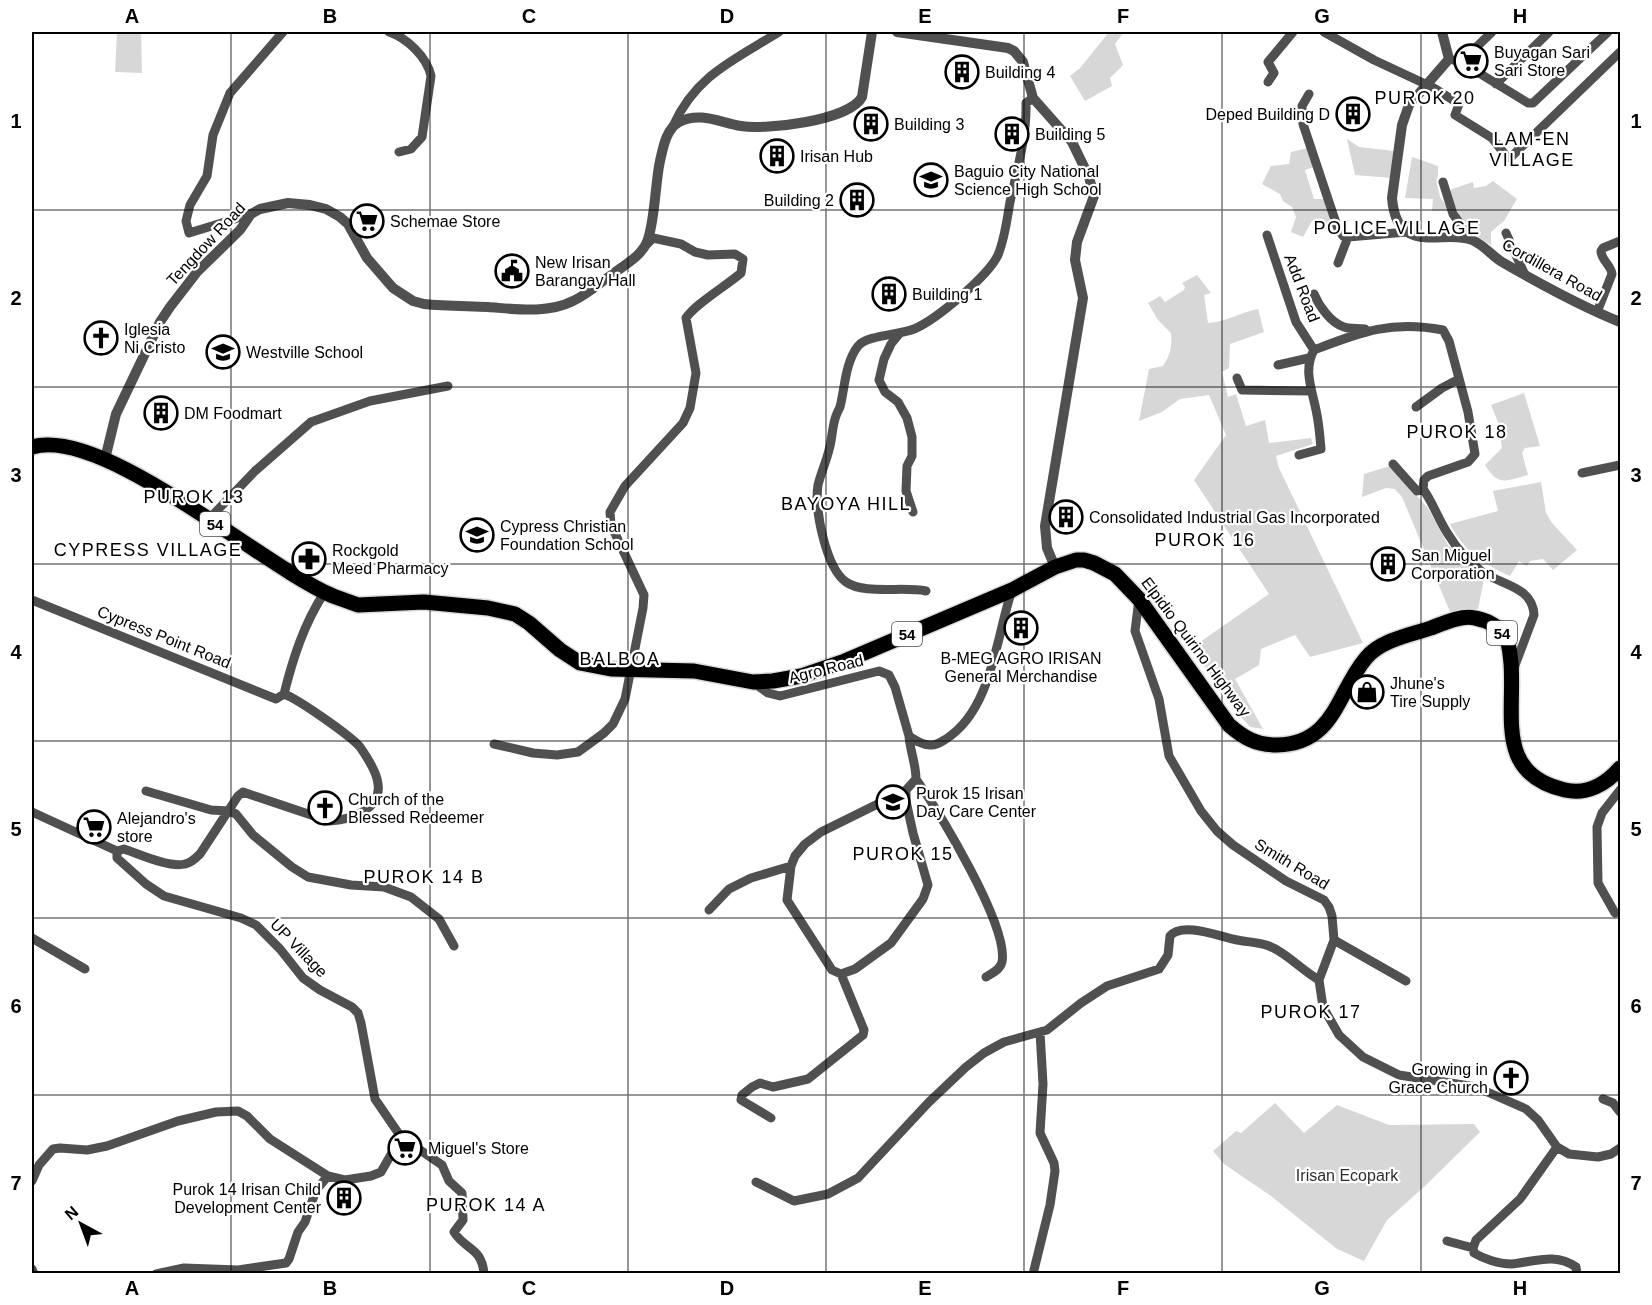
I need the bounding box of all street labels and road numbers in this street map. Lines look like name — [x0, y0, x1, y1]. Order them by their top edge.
street label: Tengdow Road — [163, 199, 249, 289]
street label: Cordillera Road — [1499, 236, 1605, 304]
street label: Add Road — [1281, 252, 1323, 324]
road number: 54 — [200, 512, 230, 536]
street label: Elpidio Quirino Highway — [1138, 574, 1254, 720]
street label: Cypress Point Road — [95, 602, 233, 672]
road number: 54 — [1487, 621, 1517, 645]
road number: 54 — [892, 622, 922, 646]
street label: Agro Road — [787, 651, 865, 687]
street label: Smith Road — [1252, 835, 1332, 893]
street label: UP Village — [267, 915, 331, 981]

